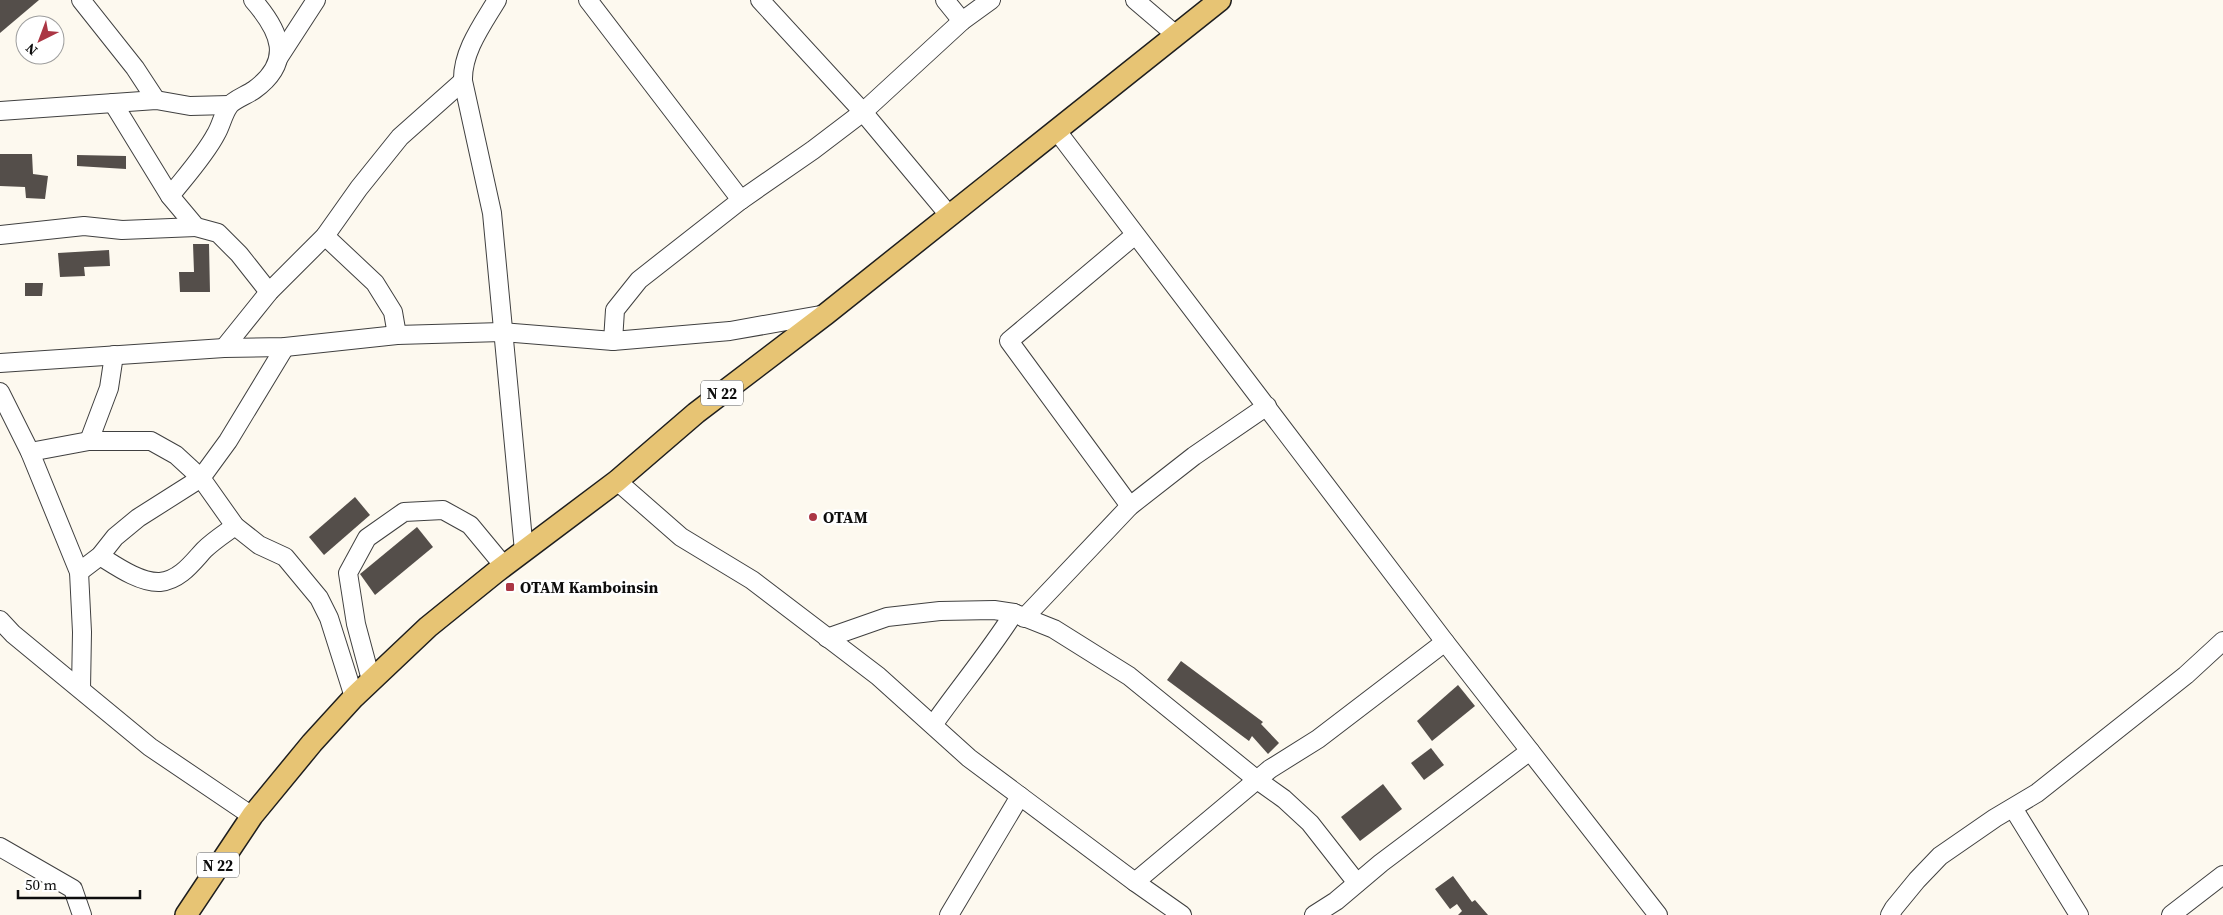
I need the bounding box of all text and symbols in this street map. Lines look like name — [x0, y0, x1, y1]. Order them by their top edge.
north arrow — [15, 15, 65, 65]
text: N — [21, 39, 42, 61]
road number: N 22 — [701, 380, 743, 406]
place label: OTAM — [823, 506, 868, 528]
marker: OTAM — [807, 511, 819, 523]
place label: OTAM Kamboinsin — [520, 576, 658, 598]
marker: OTAM Kamboinsin — [504, 581, 516, 593]
road number: N 22 — [197, 852, 239, 878]
scale bar — [18, 868, 140, 900]
text: 50 m — [25, 874, 57, 895]

